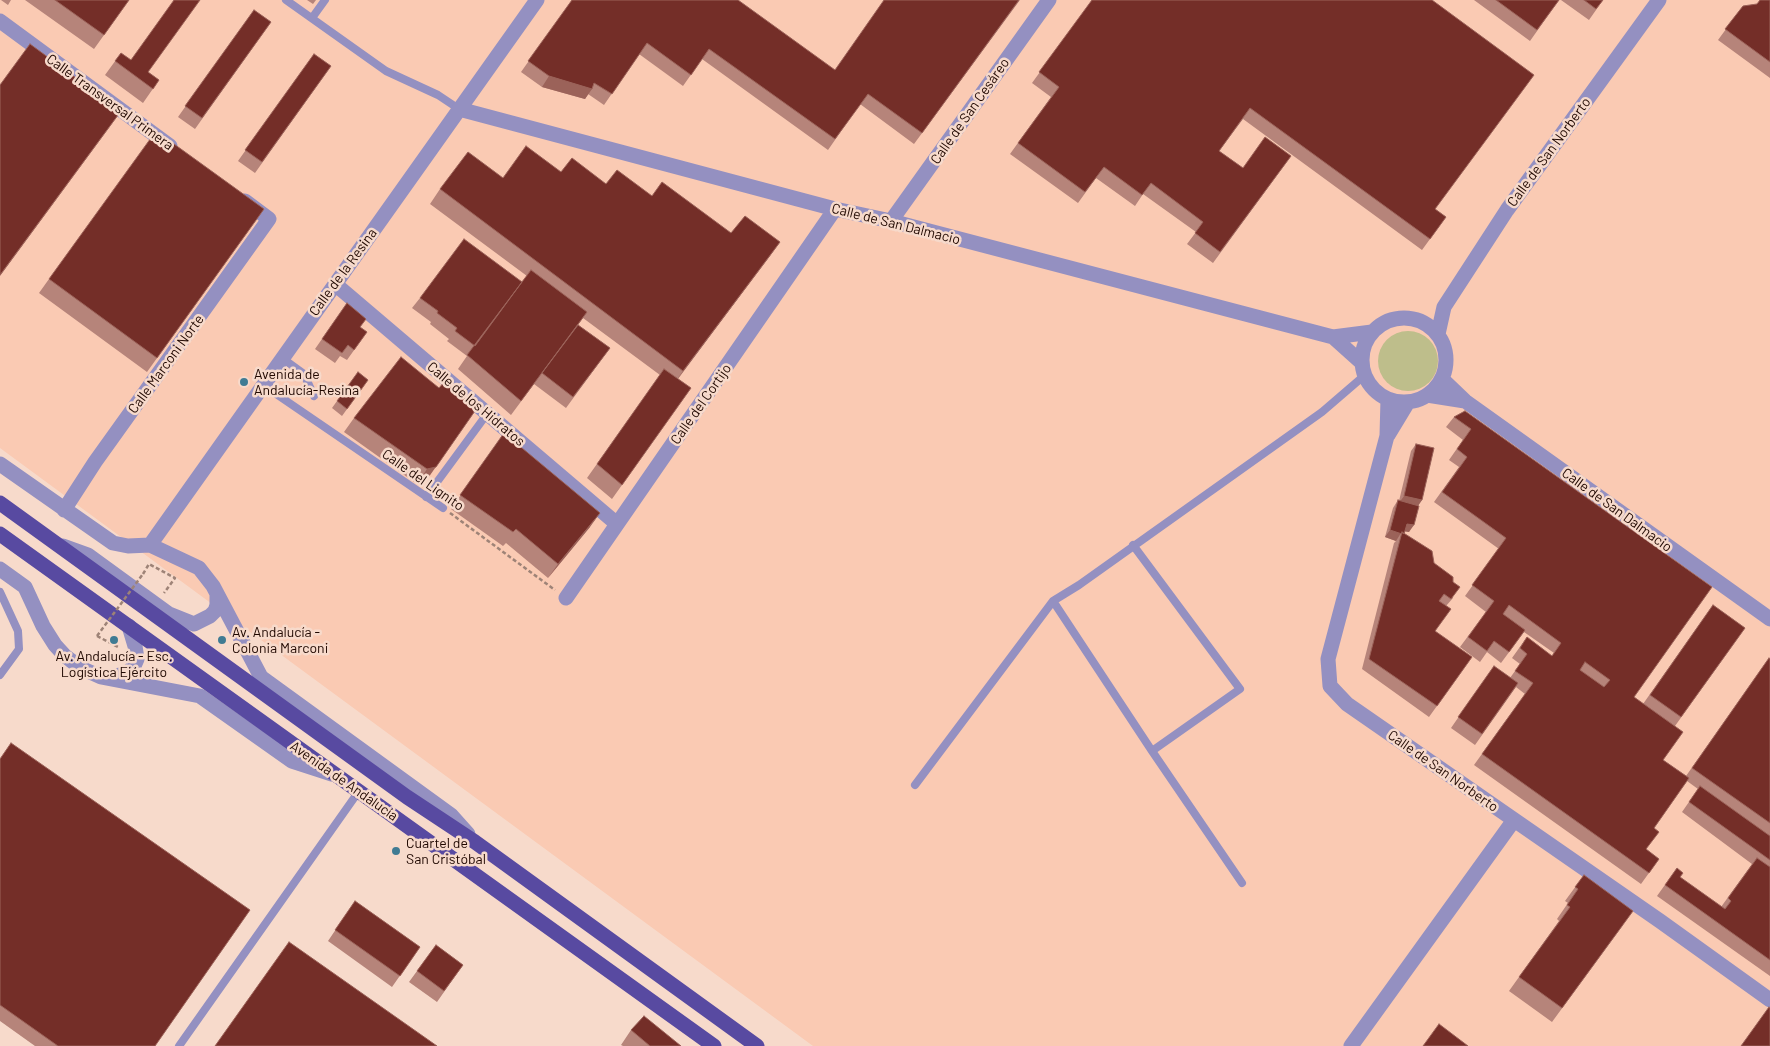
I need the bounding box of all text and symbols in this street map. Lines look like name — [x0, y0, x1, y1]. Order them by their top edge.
street label: Calle Transversal Primera — [43, 50, 177, 154]
street label: Calle de San Cesáreo — [927, 55, 1013, 167]
street label: Calle de San Norberto — [1504, 94, 1594, 210]
street label: Calle de San Dalmacio — [830, 200, 962, 248]
street label: Calle de la Resina — [306, 225, 380, 319]
street label: Calle Marconi Norte — [125, 311, 207, 417]
street label: Calle de los Hidratos — [424, 358, 528, 450]
street label: Calle del Cortijo — [667, 360, 735, 448]
place label: Avenida de Andalucía-Resina — [254, 366, 359, 398]
marker: Avenida de Andalucía-Resina — [238, 376, 250, 388]
street label: Calle del Lignito — [379, 446, 467, 514]
street label: Calle de San Dalmacio — [1559, 464, 1675, 556]
place label: Av. Andalucía - Colonia Marconi — [232, 624, 328, 656]
marker: Av. Andalucía - Esc. Logística Ejército — [108, 634, 120, 646]
marker: Av. Andalucía - Colonia Marconi — [216, 634, 228, 646]
place label: Av. Andalucía - Esc. Logística Ejército — [56, 648, 172, 680]
street label: Calle de San Norberto — [1385, 727, 1501, 815]
street label: Avenida de Andalucía — [287, 738, 401, 824]
place label: Cuartel de San Cristóbal — [406, 835, 486, 868]
marker: Cuartel de San Cristóbal — [390, 845, 402, 857]

